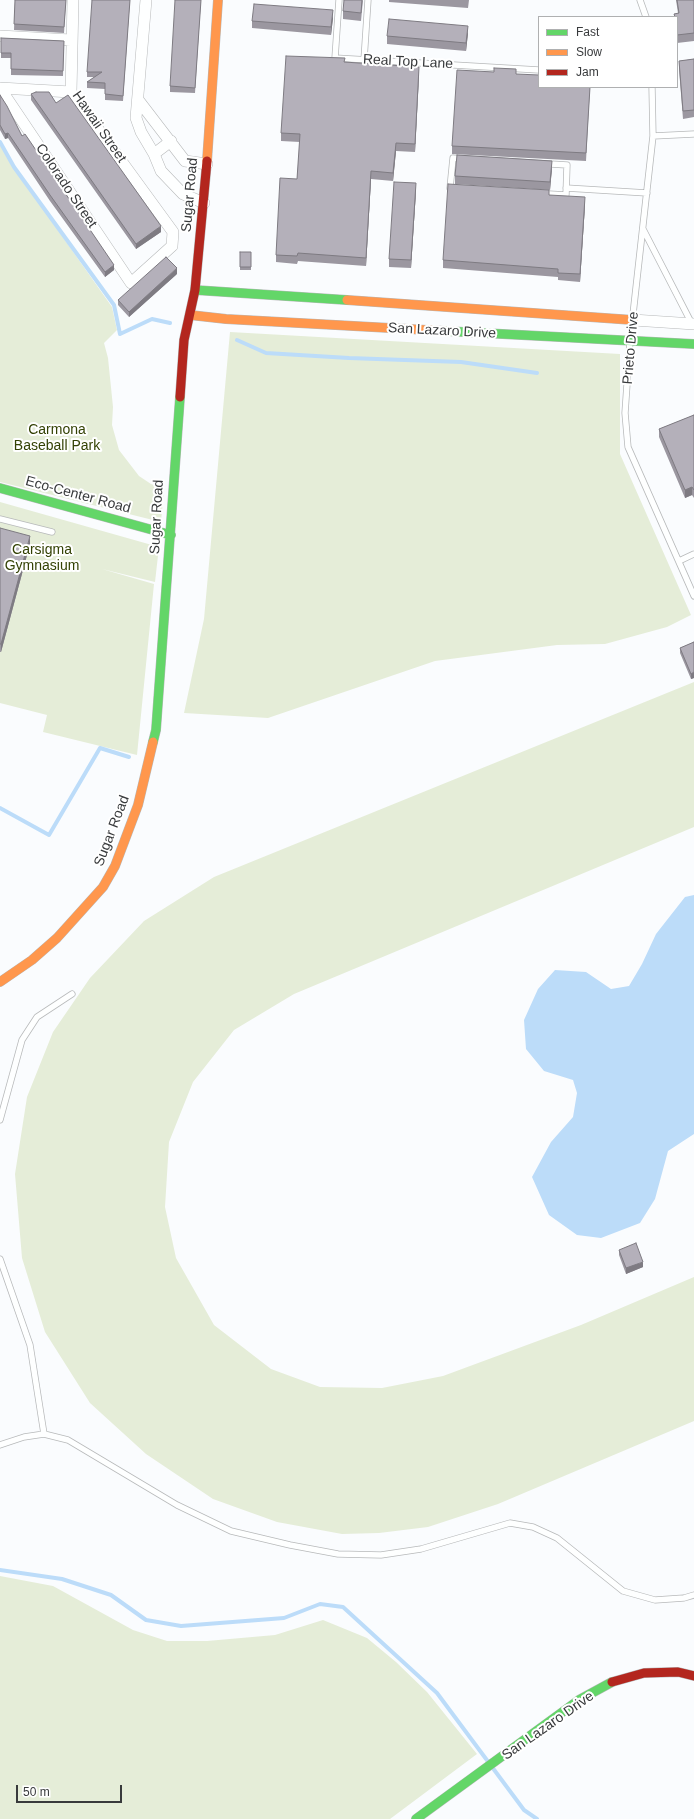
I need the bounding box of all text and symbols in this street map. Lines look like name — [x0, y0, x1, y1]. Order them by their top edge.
legend — [538, 16, 678, 88]
text: Fast — [576, 25, 599, 39]
text: Slow — [576, 45, 602, 59]
street label: Real Top Lane — [362, 51, 454, 73]
text: Jam — [576, 65, 599, 79]
street label: Hawaii Street — [68, 88, 130, 166]
street label: Colorado Street — [32, 141, 100, 231]
street label: Sugar Road — [178, 157, 202, 233]
street label: Prieto Drive — [619, 311, 643, 385]
street label: San Lazaro Drive — [388, 320, 496, 342]
park label: Carmona Baseball Park — [14, 422, 100, 454]
street label: Eco-Center Road — [24, 473, 132, 517]
street label: Sugar Road — [147, 479, 167, 555]
park label: Carsigma Gymnasium — [5, 542, 79, 574]
street label: Sugar Road — [91, 793, 133, 869]
street label: San Lazaro Drive — [499, 1688, 597, 1764]
scale bar — [18, 1777, 124, 1803]
text: 50 m — [23, 1785, 50, 1799]

